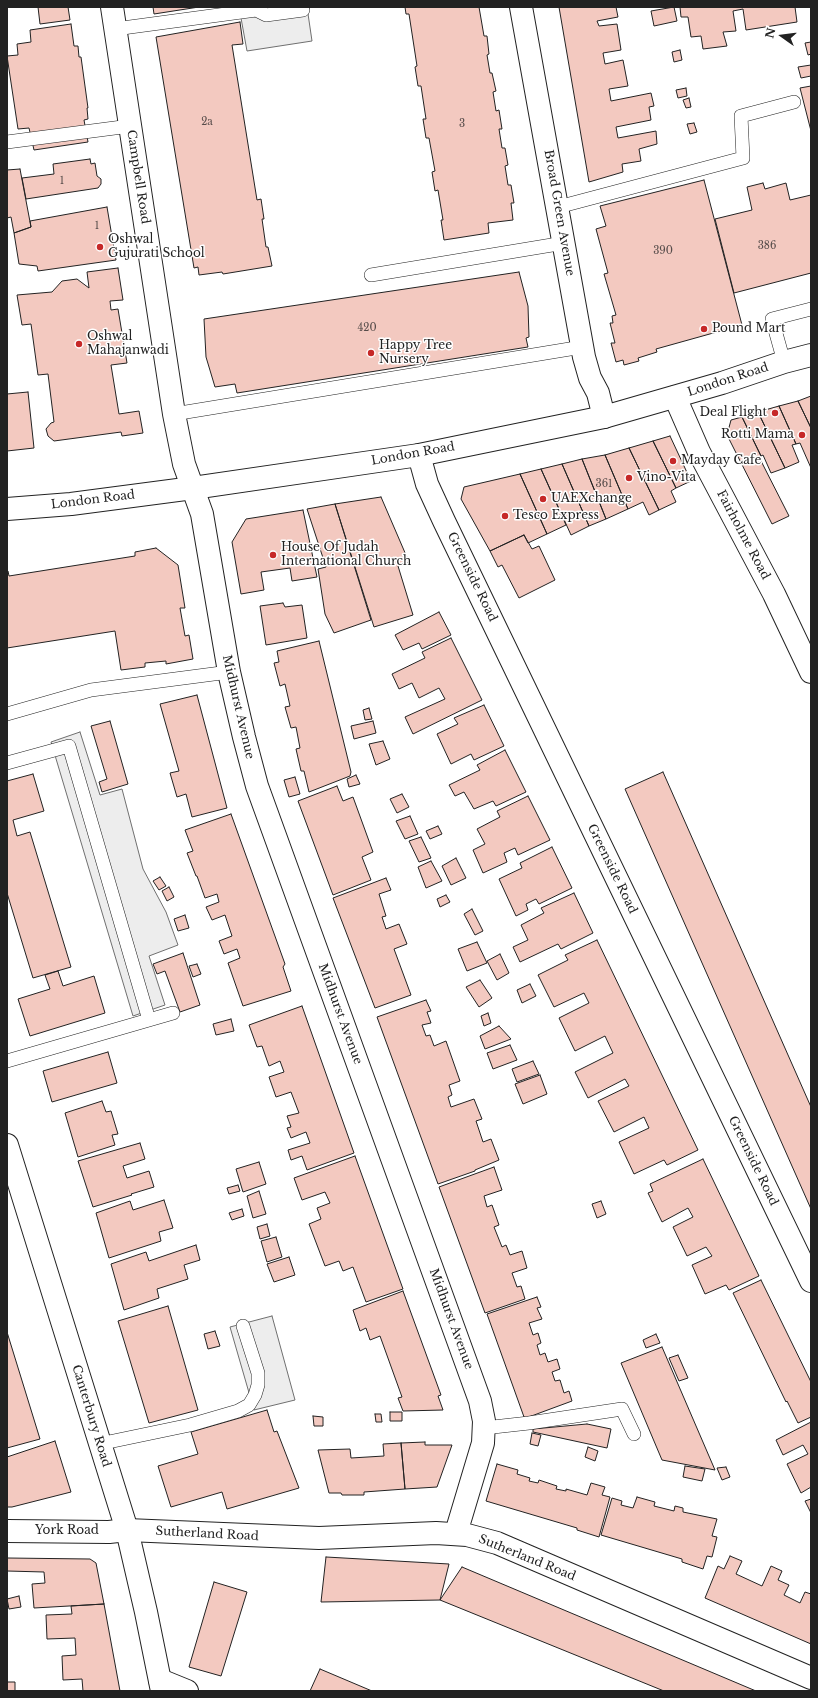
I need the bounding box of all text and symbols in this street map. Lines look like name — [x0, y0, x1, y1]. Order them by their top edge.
north arrow — [762, 16, 802, 56]
text: N — [762, 26, 778, 40]
house number: 2a — [201, 116, 213, 128]
house number: 3 — [459, 118, 465, 130]
street label: Campbell Road — [123, 129, 153, 225]
street label: Broad Green Avenue — [541, 149, 577, 277]
house number: 1 — [60, 175, 64, 187]
house number: 1 — [95, 220, 99, 232]
place label: Oshwal Gujurati School — [108, 233, 205, 261]
house number: 386 — [758, 240, 776, 252]
marker: Oshwal Gujurati School — [95, 242, 105, 252]
house number: 390 — [653, 245, 673, 257]
house number: 420 — [357, 322, 377, 334]
place label: Pound Mart — [712, 322, 786, 336]
marker: Pound Mart — [699, 324, 709, 334]
place label: Oshwal Mahajanwadi — [87, 330, 169, 358]
marker: Oshwal Mahajanwadi — [74, 339, 84, 349]
place label: Happy Tree Nursery — [379, 339, 452, 367]
marker: Happy Tree Nursery — [366, 348, 376, 358]
street label: London Road — [686, 360, 770, 400]
place label: Deal Flight — [700, 406, 767, 420]
marker: Deal Flight — [770, 408, 780, 418]
place label: Rotti Mama — [721, 428, 794, 442]
marker: Rotti Mama — [797, 430, 807, 440]
street label: London Road — [370, 440, 456, 468]
place label: Mayday Cafe — [681, 454, 761, 468]
marker: Mayday Cafe — [668, 456, 678, 466]
place label: Vino-Vita — [637, 471, 696, 485]
marker: Vino-Vita — [624, 473, 634, 483]
house number: 361 — [595, 478, 613, 490]
street label: London Road — [50, 488, 136, 512]
street label: Fairholme Road — [713, 488, 773, 582]
place label: UAEXchange — [551, 492, 632, 506]
marker: UAEXchange — [538, 494, 548, 504]
place label: Tesco Express — [513, 509, 599, 523]
marker: Tesco Express — [500, 511, 510, 521]
street label: Greenside Road — [444, 530, 500, 624]
place label: House Of Judah International Church — [281, 541, 411, 569]
marker: House Of Judah International Church — [268, 550, 278, 560]
street label: Midhurst Avenue — [219, 654, 257, 760]
street label: Greenside Road — [584, 822, 640, 916]
street label: Midhurst Avenue — [315, 962, 365, 1066]
street label: Greenside Road — [725, 1114, 781, 1208]
street label: Midhurst Avenue — [426, 1267, 476, 1371]
street label: Canterbury Road — [69, 1363, 113, 1469]
street label: York Road — [35, 1524, 99, 1538]
street label: Sutherland Road — [155, 1524, 259, 1544]
street label: Sutherland Road — [476, 1532, 578, 1584]

